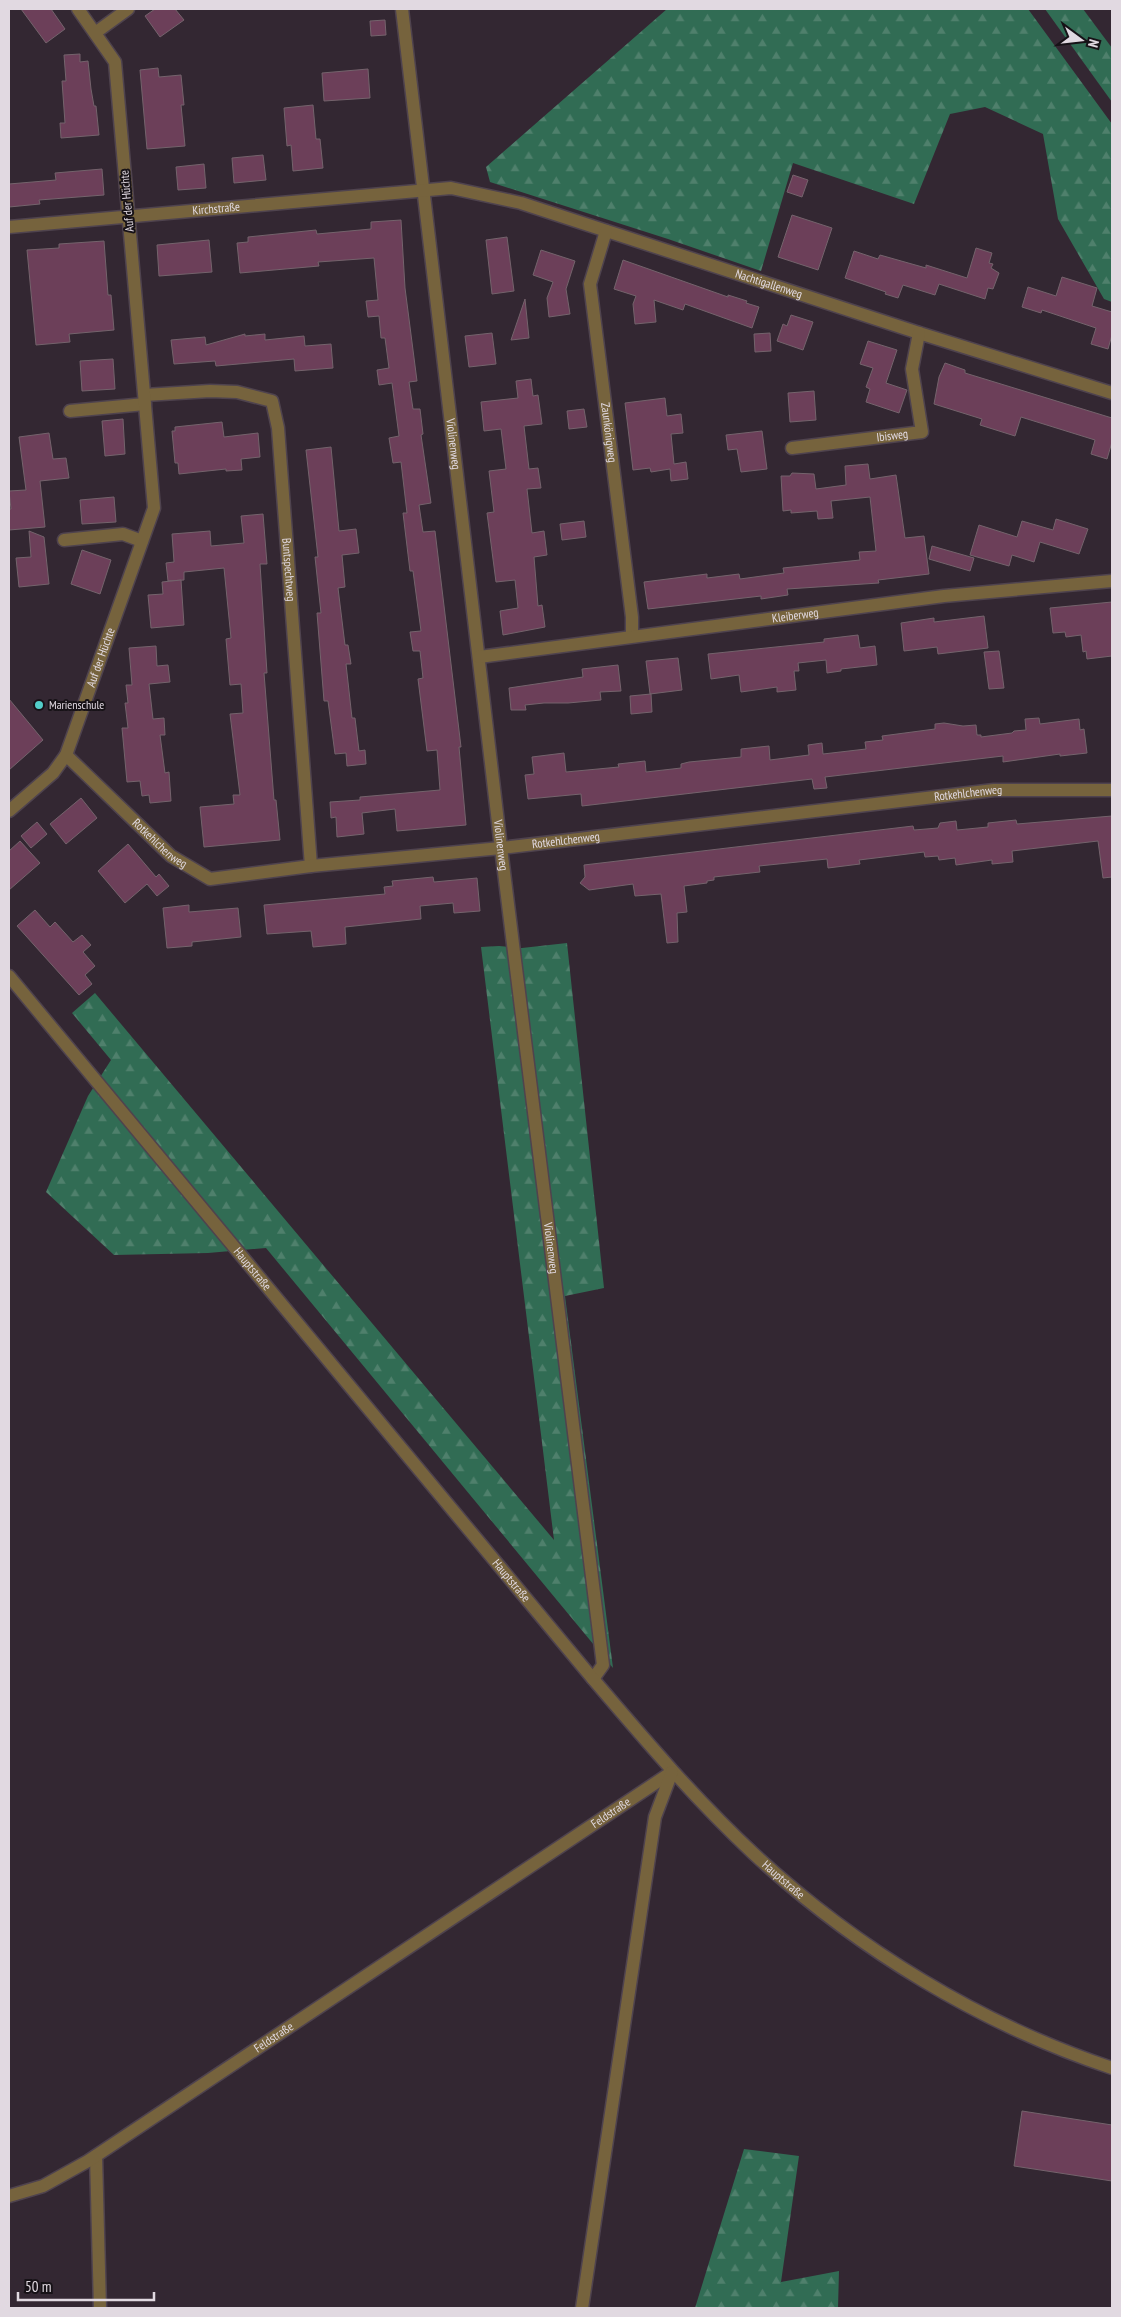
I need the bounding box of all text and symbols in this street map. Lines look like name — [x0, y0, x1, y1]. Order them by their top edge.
north arrow — [1056, 15, 1106, 65]
text: N — [1084, 37, 1103, 49]
street label: Auf der Hüchte — [116, 170, 137, 233]
street label: Kirchstraße — [192, 199, 241, 218]
street label: Nachtigallenweg — [734, 266, 804, 301]
street label: Zaunkönigweg — [598, 402, 620, 463]
street label: Violinenweg — [443, 417, 464, 470]
street label: Ibisweg — [876, 426, 909, 445]
street label: Buntspechtweg — [279, 537, 299, 602]
street label: Kleiberweg — [771, 605, 819, 625]
street label: Auf der Hüchte — [83, 625, 118, 689]
place label: Marienschule — [49, 697, 104, 712]
marker: Marienschule — [33, 699, 45, 711]
street label: Rotkehlchenweg — [933, 782, 1002, 804]
street label: Rotkehlchenweg — [130, 815, 190, 871]
street label: Violinenweg — [491, 818, 512, 872]
street label: Rotkehlchenweg — [531, 828, 601, 851]
street label: Violinenweg — [541, 1221, 562, 1274]
street label: Hauptstraße — [231, 1244, 275, 1293]
street label: Hauptstraße — [489, 1556, 534, 1605]
street label: Feldstraße — [588, 1794, 633, 1831]
street label: Hauptstraße — [759, 1857, 808, 1902]
street label: Feldstraße — [251, 2018, 296, 2055]
scale bar — [18, 2270, 154, 2302]
text: 50 m — [25, 2277, 51, 2296]

